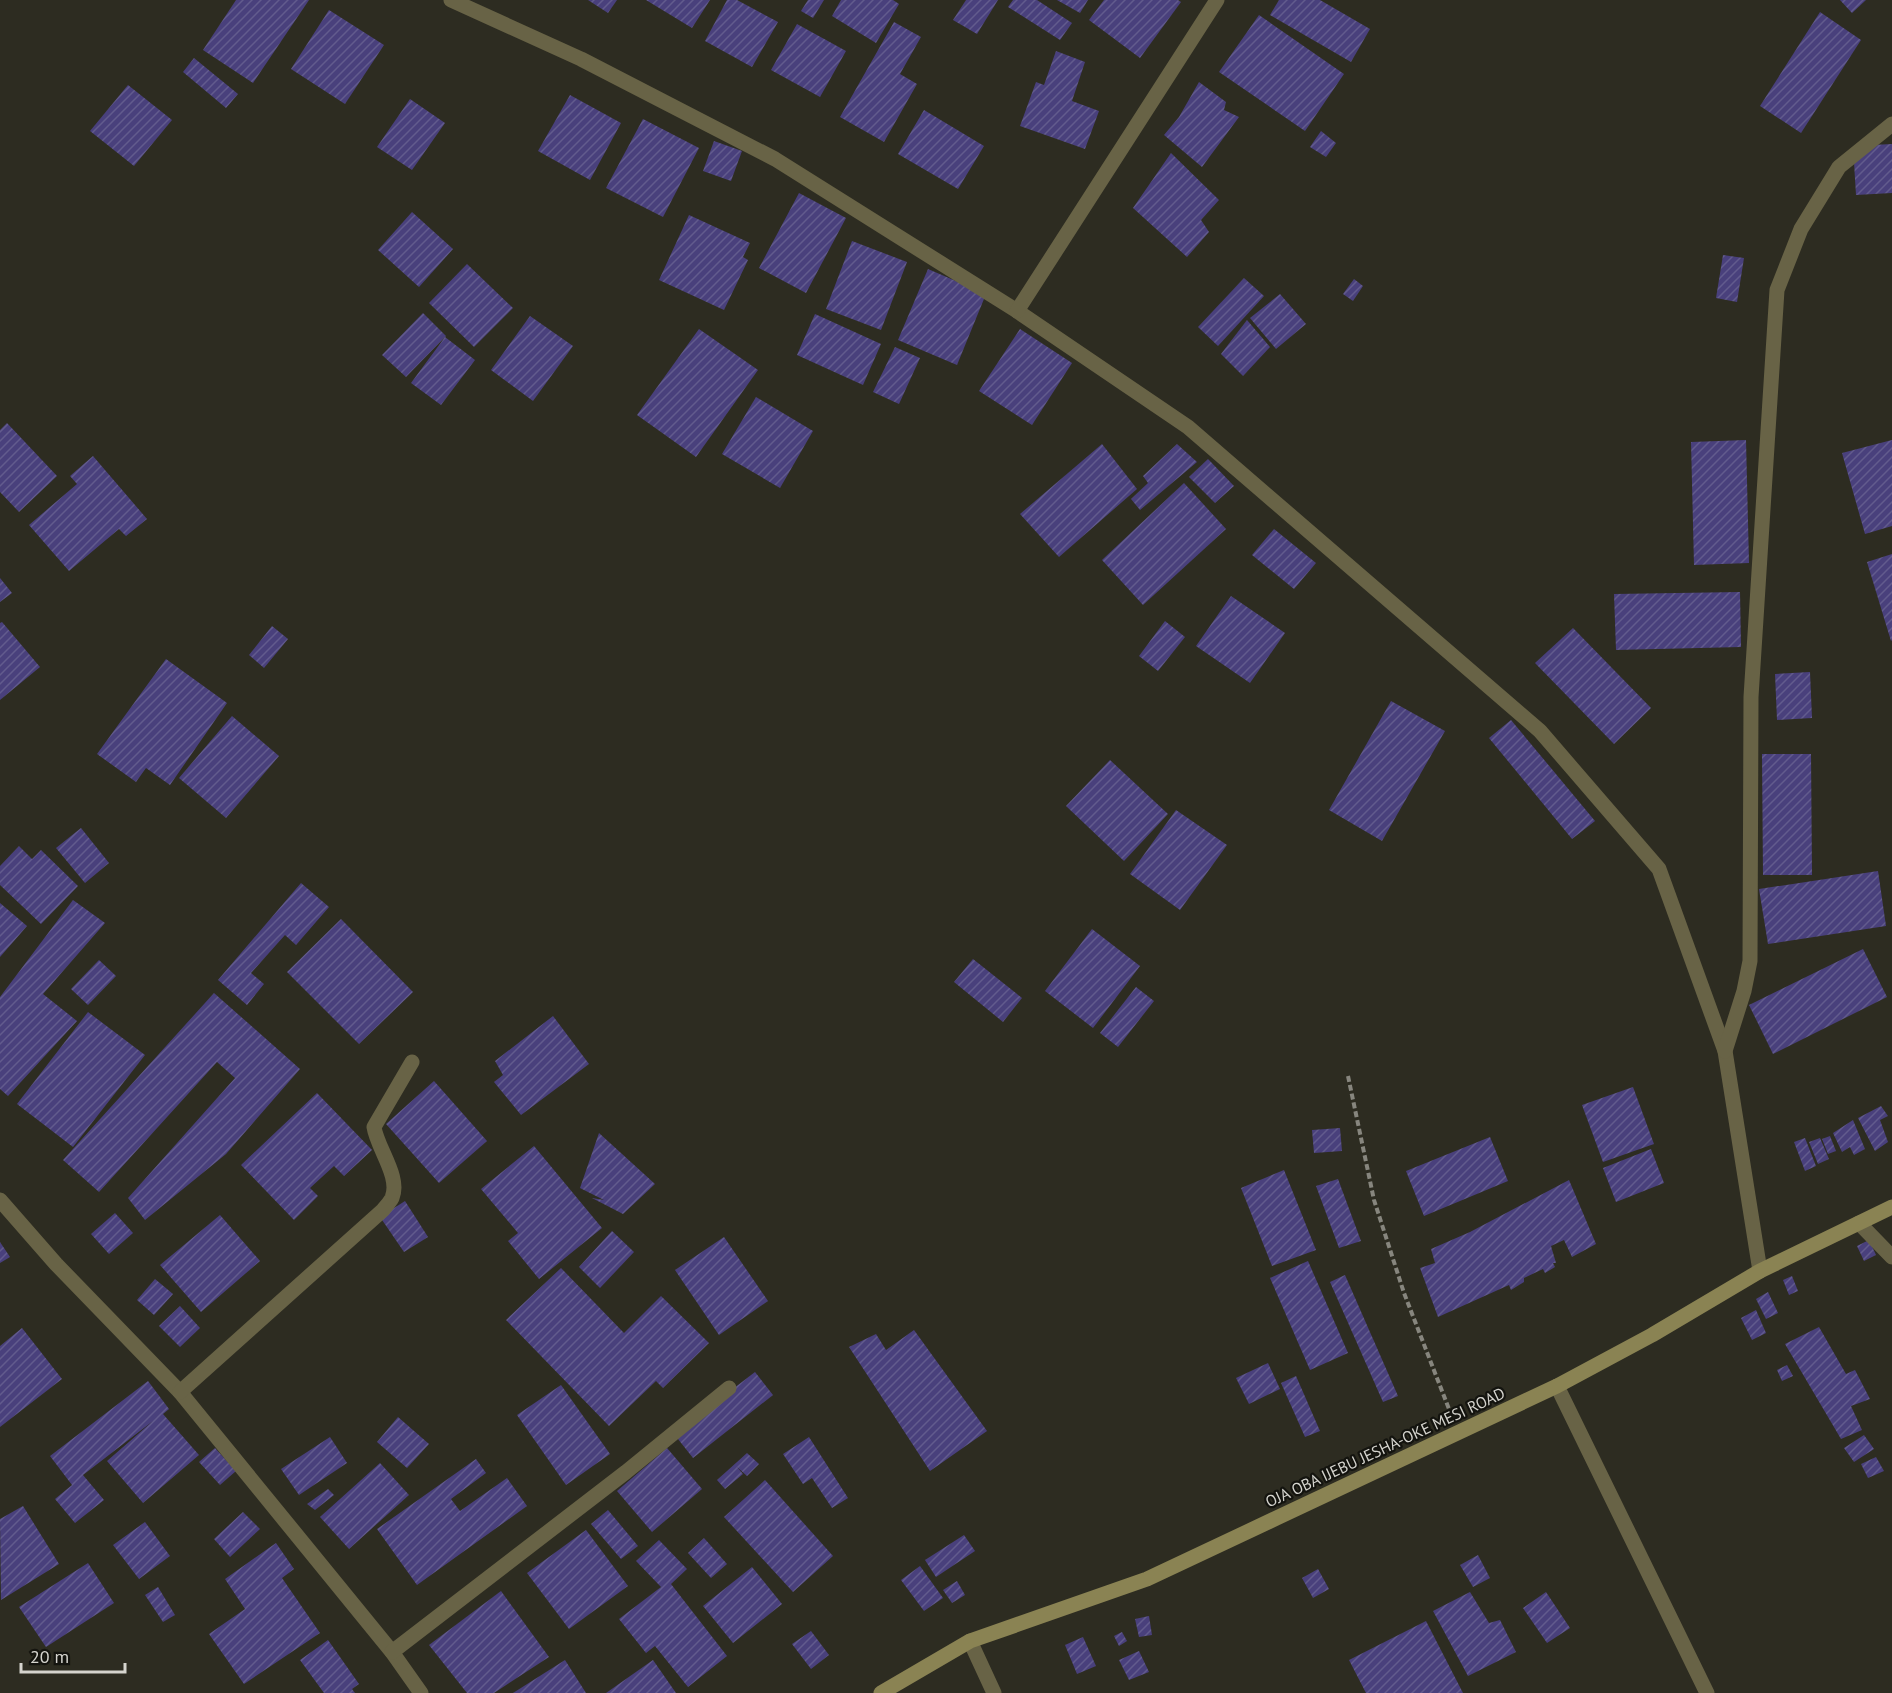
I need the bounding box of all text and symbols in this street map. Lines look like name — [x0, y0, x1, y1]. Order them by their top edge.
street label: OJA OBA IJEBU JESHA-OKE MESI ROAD — [1262, 1383, 1508, 1511]
scale bar — [21, 1636, 124, 1674]
text: 20 m — [30, 1645, 69, 1668]

